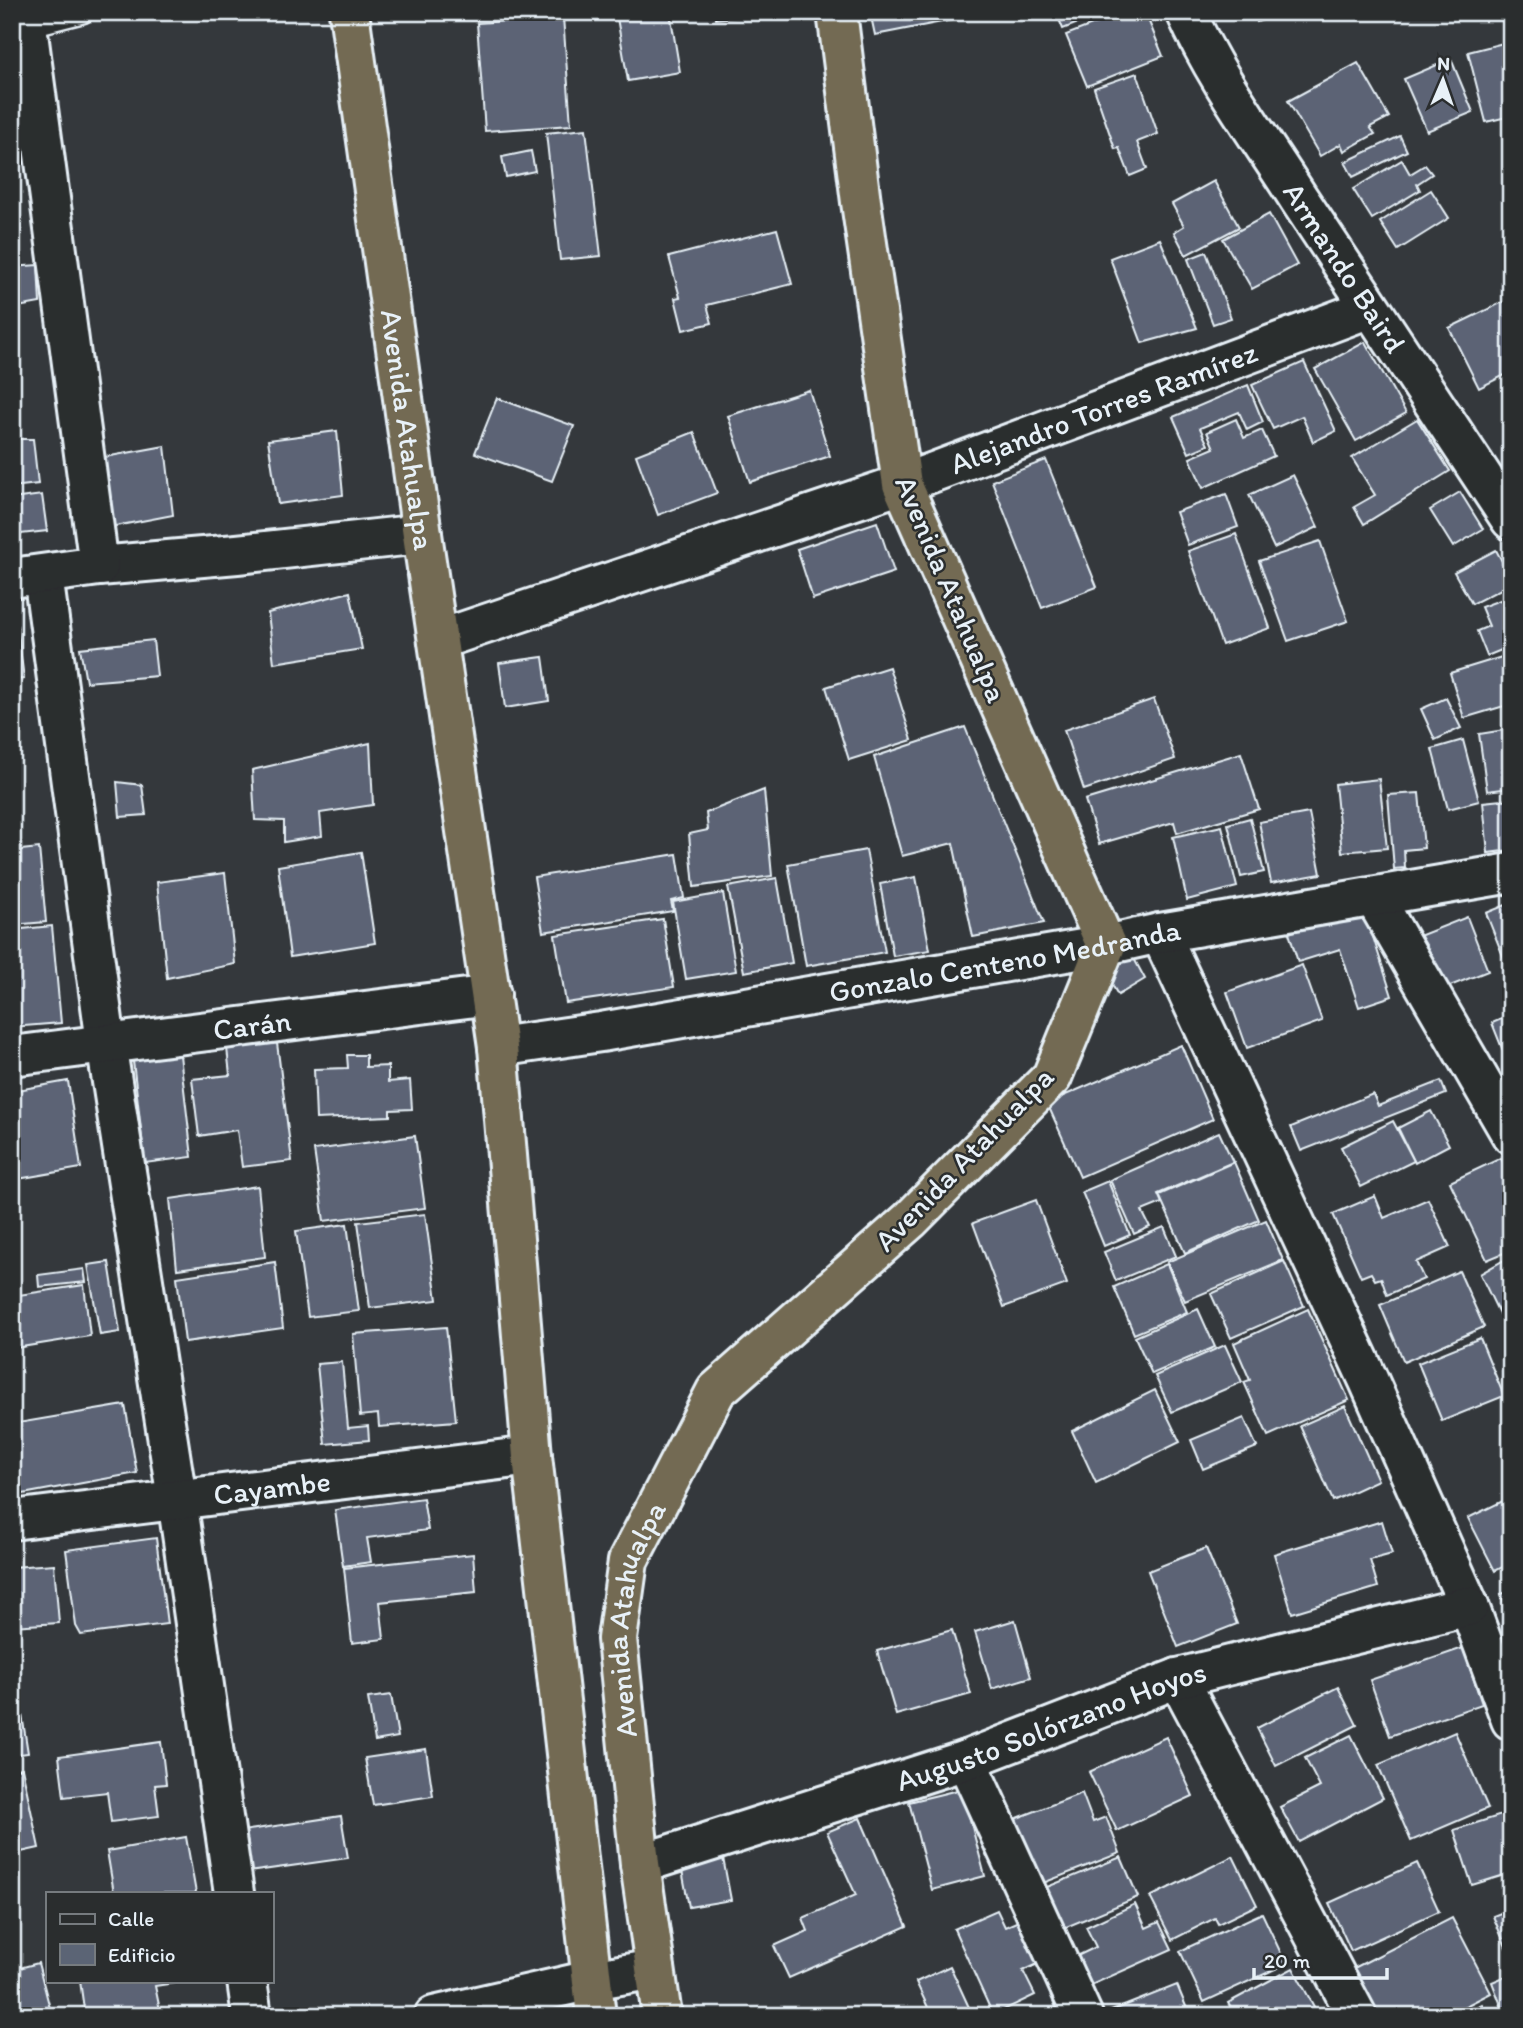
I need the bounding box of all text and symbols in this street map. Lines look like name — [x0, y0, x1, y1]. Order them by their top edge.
north arrow — [1408, 46, 1478, 116]
text: N — [1437, 52, 1450, 75]
street label: Armando Baird — [1275, 175, 1414, 360]
street label: Avenida Atahualpa — [373, 307, 443, 553]
street label: Alejandro Torres Ramírez — [945, 333, 1262, 482]
street label: Avenida Atahualpa — [887, 470, 1016, 708]
street label: Gonzalo Centeno Medranda — [826, 911, 1184, 1010]
street label: Carán — [211, 1002, 293, 1048]
street label: Avenida Atahualpa — [866, 1058, 1061, 1259]
street label: Cayambe — [211, 1462, 333, 1513]
street label: Avenida Atahualpa — [598, 1494, 674, 1740]
street label: Augusto Solórzano Hoyos — [891, 1653, 1210, 1799]
legend — [46, 1892, 273, 1982]
text: Calle — [108, 1906, 154, 1931]
scale bar — [1254, 1937, 1386, 1981]
text: Edificio — [108, 1942, 176, 1967]
text: 20 m — [1264, 1948, 1311, 1973]

